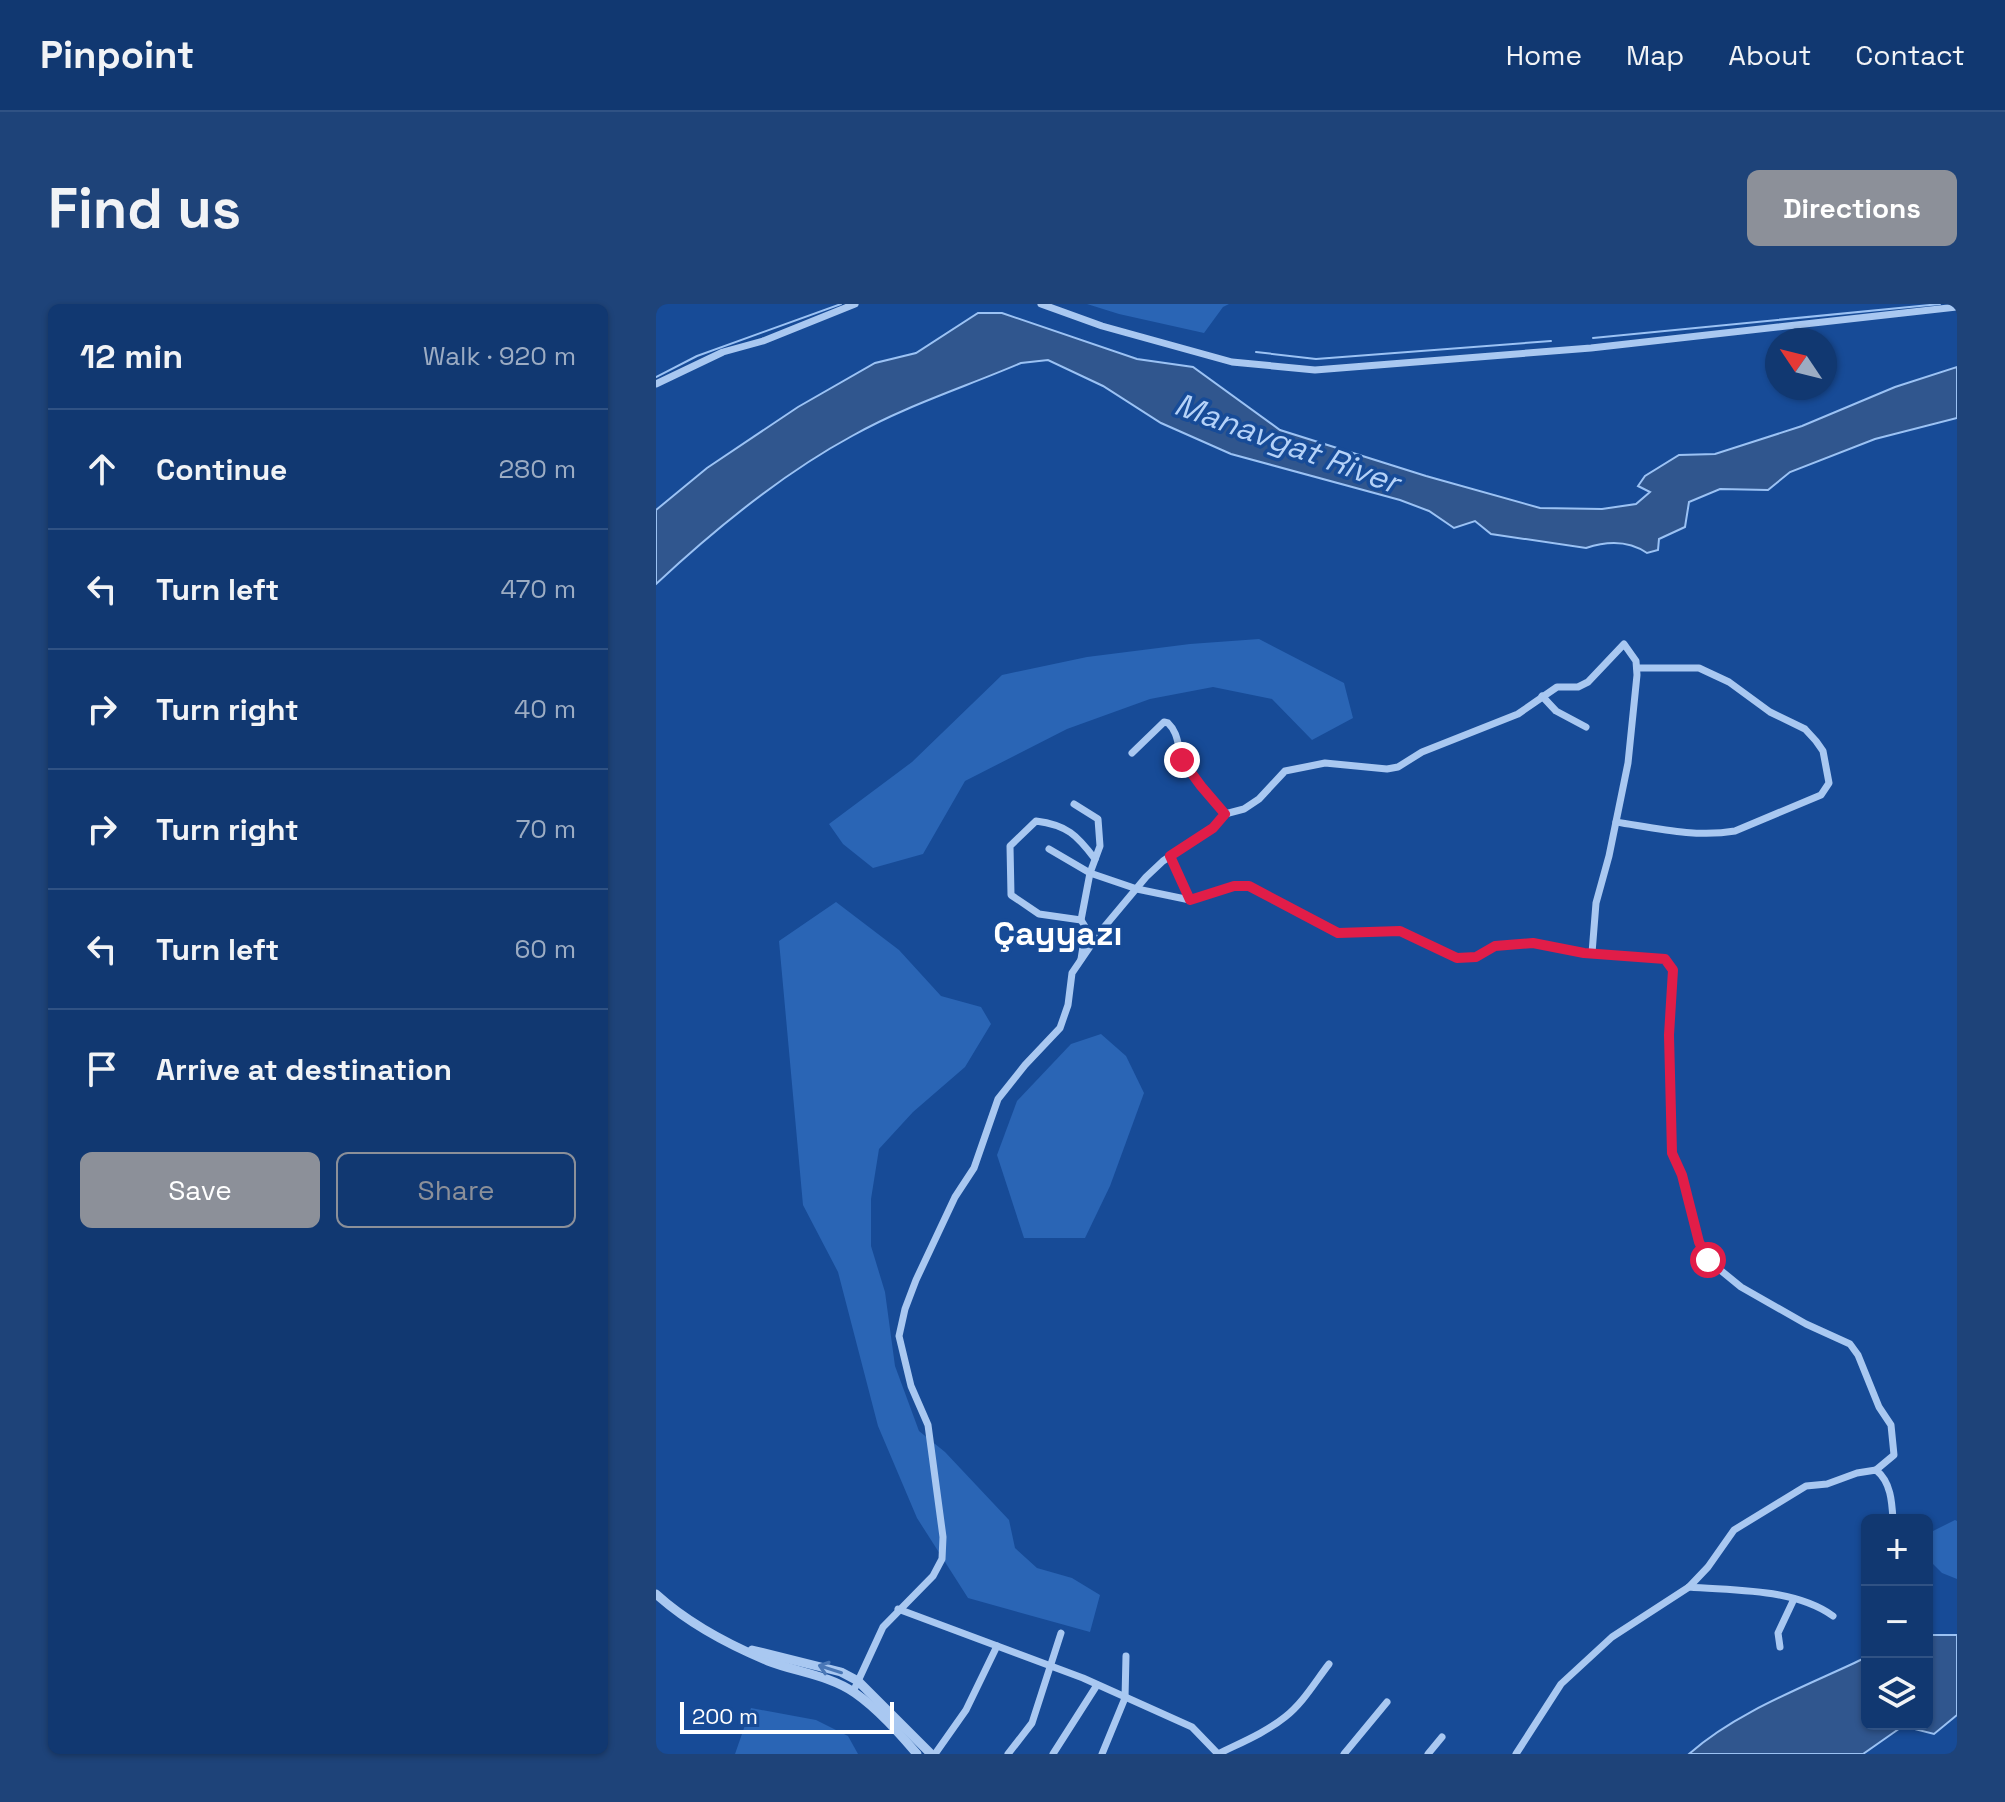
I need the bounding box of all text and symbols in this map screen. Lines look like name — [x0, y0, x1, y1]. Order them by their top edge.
text: Pinpoint — [40, 31, 194, 79]
text: Home — [1506, 37, 1582, 73]
text: Map — [1626, 37, 1684, 73]
text: About — [1728, 37, 1811, 73]
text: Contact — [1855, 37, 1965, 73]
button: Directions — [1747, 170, 1957, 246]
text: Find us — [48, 173, 241, 244]
north arrow — [1765, 328, 1837, 400]
text: 12 min — [80, 335, 183, 378]
text: Walk · 920 m — [423, 339, 576, 373]
water label: Manavgat River — [1169, 384, 1408, 503]
icon: ahead — [80, 447, 124, 491]
text: Continue — [156, 450, 287, 489]
text: 280 m — [498, 452, 576, 486]
icon: left — [80, 567, 124, 611]
text: Turn left — [156, 570, 279, 609]
text: 470 m — [500, 572, 576, 606]
icon: right — [80, 687, 124, 731]
text: Turn right — [156, 690, 299, 729]
text: 40 m — [514, 692, 576, 726]
route end — [1164, 742, 1200, 778]
icon: right — [80, 807, 124, 851]
text: Turn right — [156, 810, 299, 849]
text: 70 m — [516, 812, 576, 846]
district label: Çayyazı — [993, 912, 1123, 955]
icon: left — [80, 927, 124, 971]
text: Turn left — [156, 930, 279, 969]
text: 60 m — [514, 932, 576, 966]
icon: arrive — [80, 1047, 124, 1091]
text: Arrive at destination — [156, 1050, 452, 1089]
button: Save — [80, 1152, 320, 1228]
button: Share — [336, 1152, 576, 1228]
route start — [1690, 1242, 1726, 1278]
map controls — [1861, 1514, 1933, 1730]
button: + — [1861, 1514, 1933, 1586]
button: − — [1861, 1586, 1933, 1658]
button: layers — [1861, 1658, 1933, 1730]
one-way arrow — [818, 1661, 843, 1675]
scale bar — [680, 1698, 894, 1734]
text: 200 m — [692, 1702, 758, 1730]

